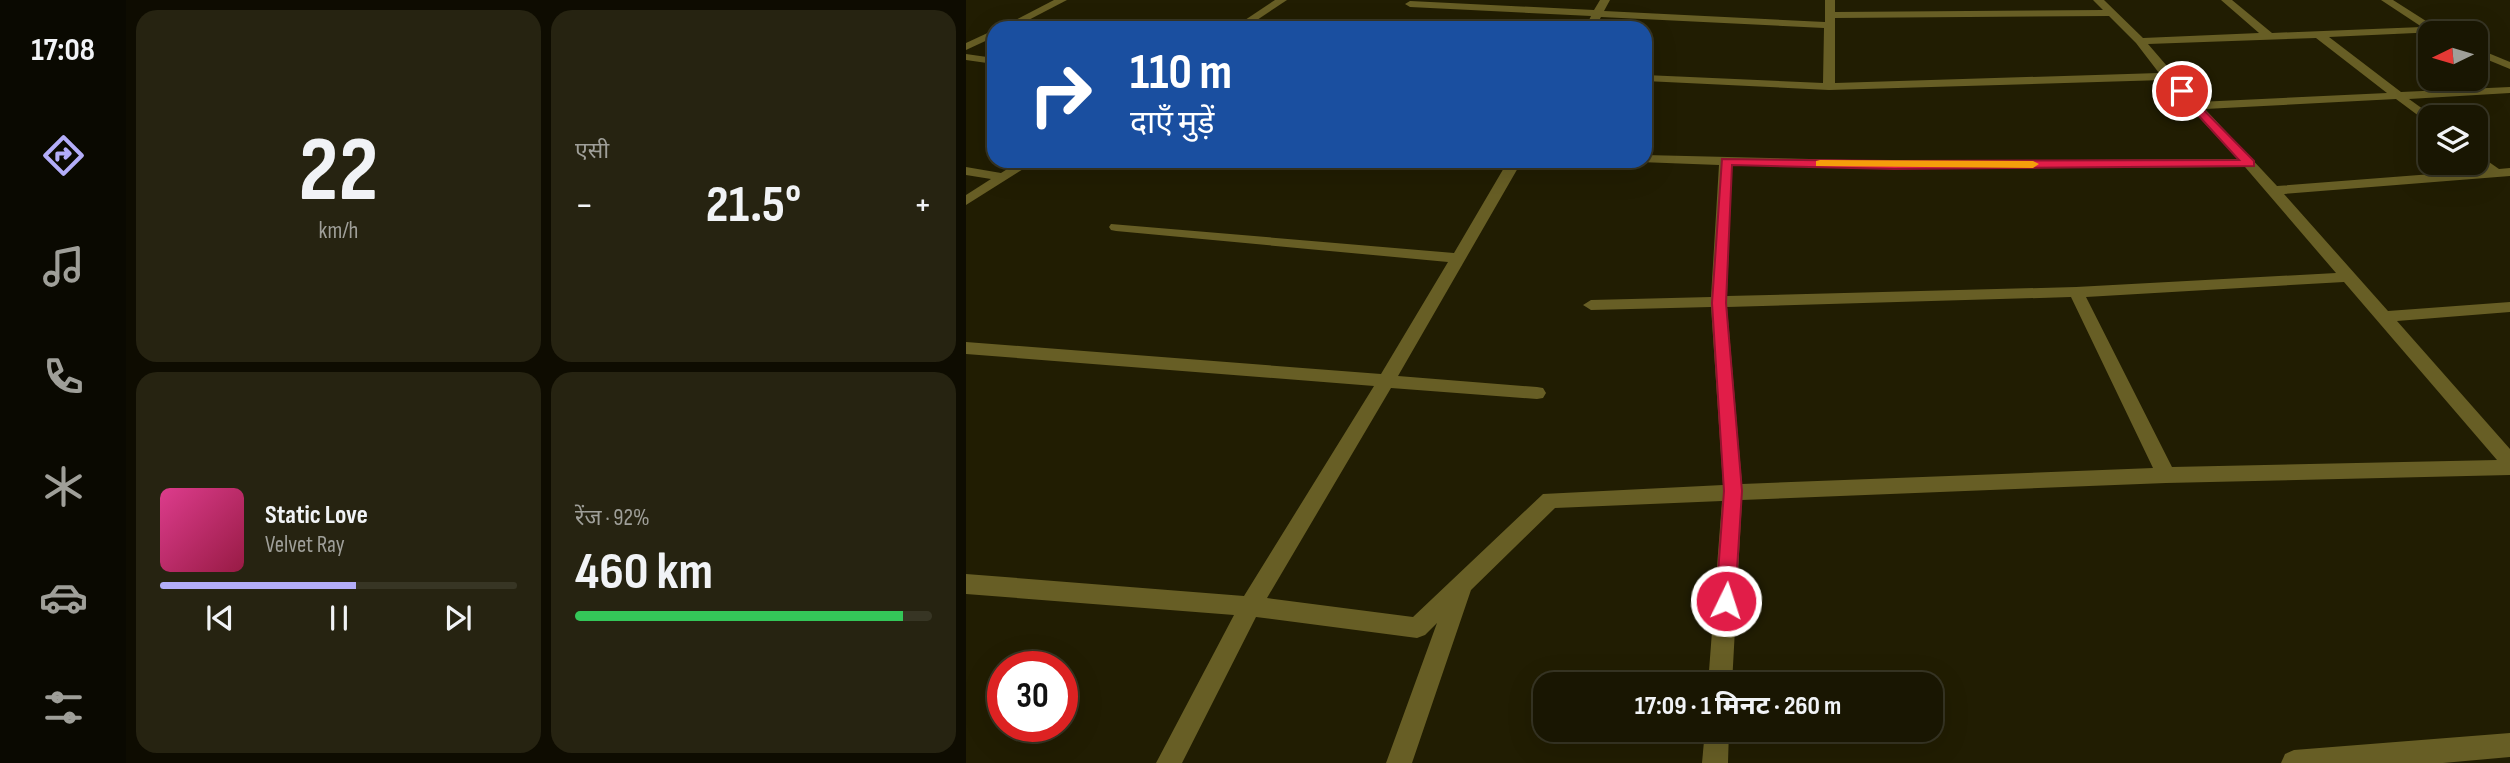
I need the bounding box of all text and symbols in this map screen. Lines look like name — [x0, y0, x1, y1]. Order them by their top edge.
north arrow — [2418, 21, 2488, 91]
map controls — [2418, 21, 2488, 175]
text: 17:08 — [31, 31, 95, 70]
text: 110 m — [1130, 44, 1232, 103]
icon: right — [1015, 49, 1106, 140]
pin — [2152, 61, 2212, 121]
icon: arrive — [2163, 72, 2201, 110]
text: दाएँ मुड़ें — [1130, 104, 1214, 143]
button: layers — [2418, 105, 2488, 175]
text: 22 — [299, 117, 378, 226]
icon: directions — [39, 131, 88, 180]
text: एसी — [575, 137, 609, 165]
text: 21.5° — [706, 174, 801, 237]
text: − — [575, 183, 594, 228]
text: + — [913, 183, 932, 228]
text: km/h — [319, 217, 358, 245]
icon: music — [39, 242, 88, 291]
icon: phone — [39, 352, 88, 401]
icon: climate — [39, 462, 88, 511]
text: Static Love — [265, 500, 368, 531]
text: रेंज · 92% — [575, 504, 650, 532]
text: Velvet Ray — [265, 531, 345, 559]
text: 460 km — [575, 541, 713, 604]
position arrow — [1689, 564, 1763, 638]
icon: car — [39, 573, 88, 622]
icon: previous — [201, 599, 239, 637]
icon: pause — [320, 599, 358, 637]
icon: next — [439, 599, 477, 637]
speed limit sign: 30 — [987, 651, 1078, 742]
icon: filters — [39, 683, 88, 732]
text: 17:09 · 1 मिनट · 260 m — [1635, 691, 1841, 722]

